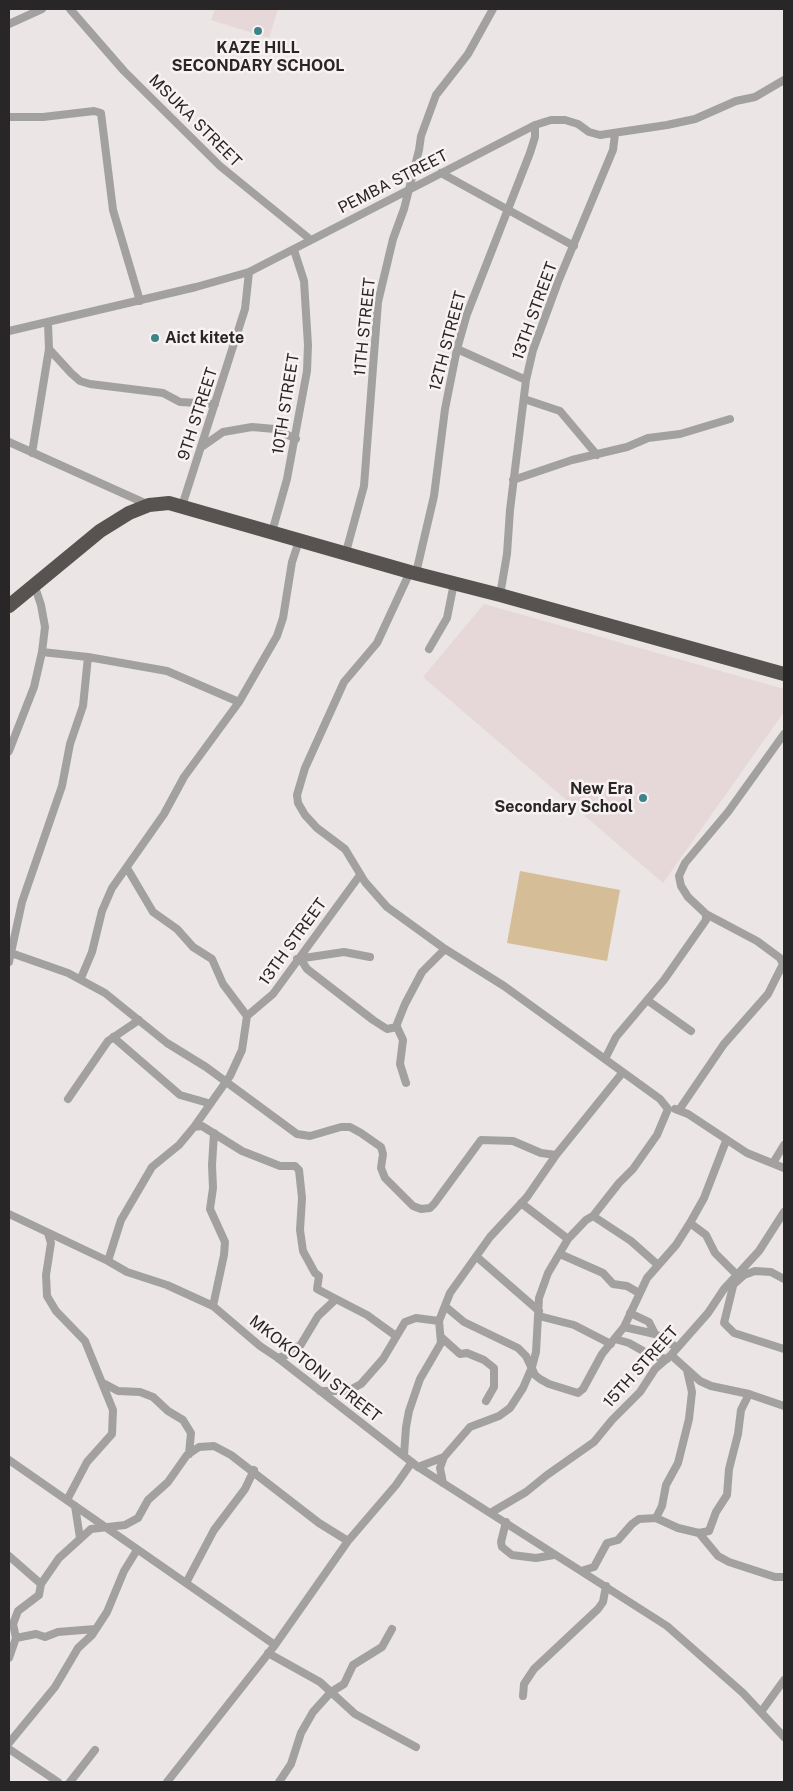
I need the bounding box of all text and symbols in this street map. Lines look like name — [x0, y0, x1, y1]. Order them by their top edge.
marker: KAZE HILL SECONDARY SCHOOL — [252, 25, 264, 37]
place label: KAZE HILL SECONDARY SCHOOL — [171, 38, 345, 76]
street label: MSUKA STREET — [145, 71, 245, 171]
street label: PEMBA STREET — [335, 146, 451, 218]
street label: 13TH STREET — [508, 259, 562, 363]
street label: 11TH STREET — [350, 277, 380, 377]
street label: 12TH STREET — [426, 289, 470, 393]
place label: Aict kitete — [165, 328, 244, 348]
marker: Aict kitete — [149, 332, 161, 344]
street label: 10TH STREET — [269, 352, 303, 456]
street label: 9TH STREET — [174, 365, 222, 463]
place label: New Era Secondary School — [494, 779, 633, 817]
marker: New Era Secondary School — [637, 792, 649, 804]
street label: 13TH STREET — [255, 895, 331, 989]
street label: MKOKOTONI STREET — [245, 1312, 385, 1426]
street label: 15TH STREET — [599, 1322, 683, 1412]

